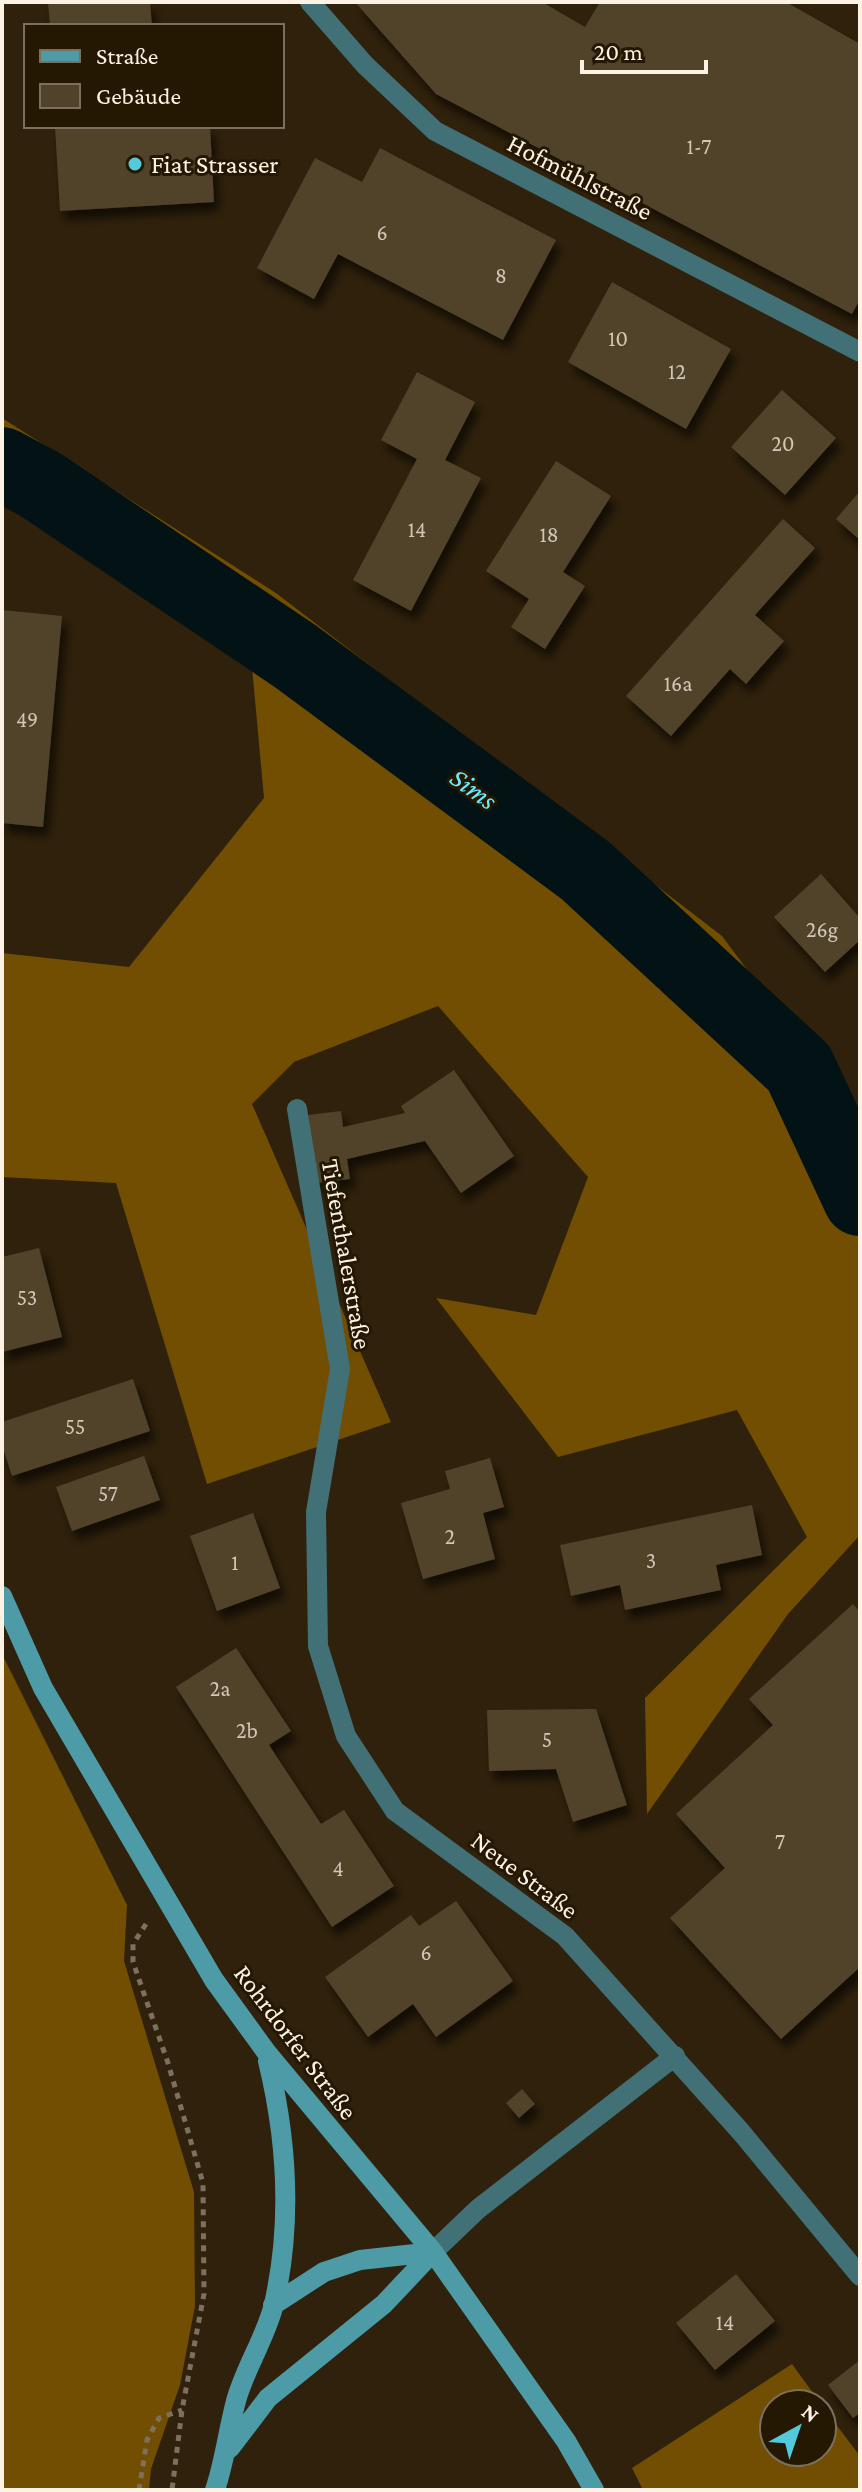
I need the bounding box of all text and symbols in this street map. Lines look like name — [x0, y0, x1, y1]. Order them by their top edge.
legend — [24, 24, 284, 128]
scale bar — [582, 24, 706, 74]
text: 20 m — [594, 38, 643, 65]
text: Straße — [96, 42, 158, 69]
text: Gebäude — [96, 82, 181, 109]
street label: Hofmühlstraße — [503, 129, 657, 226]
house number: 1-7 — [687, 134, 711, 159]
place label: Fiat Strasser — [151, 150, 279, 179]
marker: Fiat Strasser — [126, 155, 144, 173]
house number: 6 — [376, 220, 388, 245]
house number: 8 — [495, 263, 507, 288]
house number: 10 — [608, 326, 628, 351]
house number: 12 — [668, 359, 686, 384]
house number: 20 — [772, 431, 794, 456]
house number: 14 — [408, 517, 426, 542]
house number: 18 — [539, 522, 559, 547]
house number: 16a — [664, 671, 692, 696]
house number: 49 — [16, 707, 38, 732]
water label: Sims — [444, 761, 503, 816]
house number: 26g — [806, 917, 838, 942]
street label: Tiefenthalerstraße — [315, 1157, 378, 1352]
house number: 53 — [17, 1285, 37, 1310]
house number: 55 — [65, 1414, 85, 1439]
house number: 57 — [98, 1481, 118, 1506]
house number: 2 — [445, 1524, 455, 1549]
house number: 3 — [646, 1548, 656, 1573]
house number: 1 — [231, 1550, 239, 1575]
house number: 2a — [210, 1676, 230, 1701]
house number: 2b — [236, 1718, 258, 1743]
house number: 5 — [542, 1727, 552, 1752]
street label: Neue Straße — [466, 1826, 584, 1925]
house number: 7 — [775, 1829, 785, 1854]
house number: 4 — [332, 1856, 344, 1881]
house number: 6 — [420, 1940, 432, 1965]
street label: Rohrdorfer Straße — [228, 1959, 363, 2125]
house number: 14 — [716, 2310, 734, 2335]
north arrow — [758, 2388, 838, 2468]
text: N — [797, 2399, 824, 2427]

